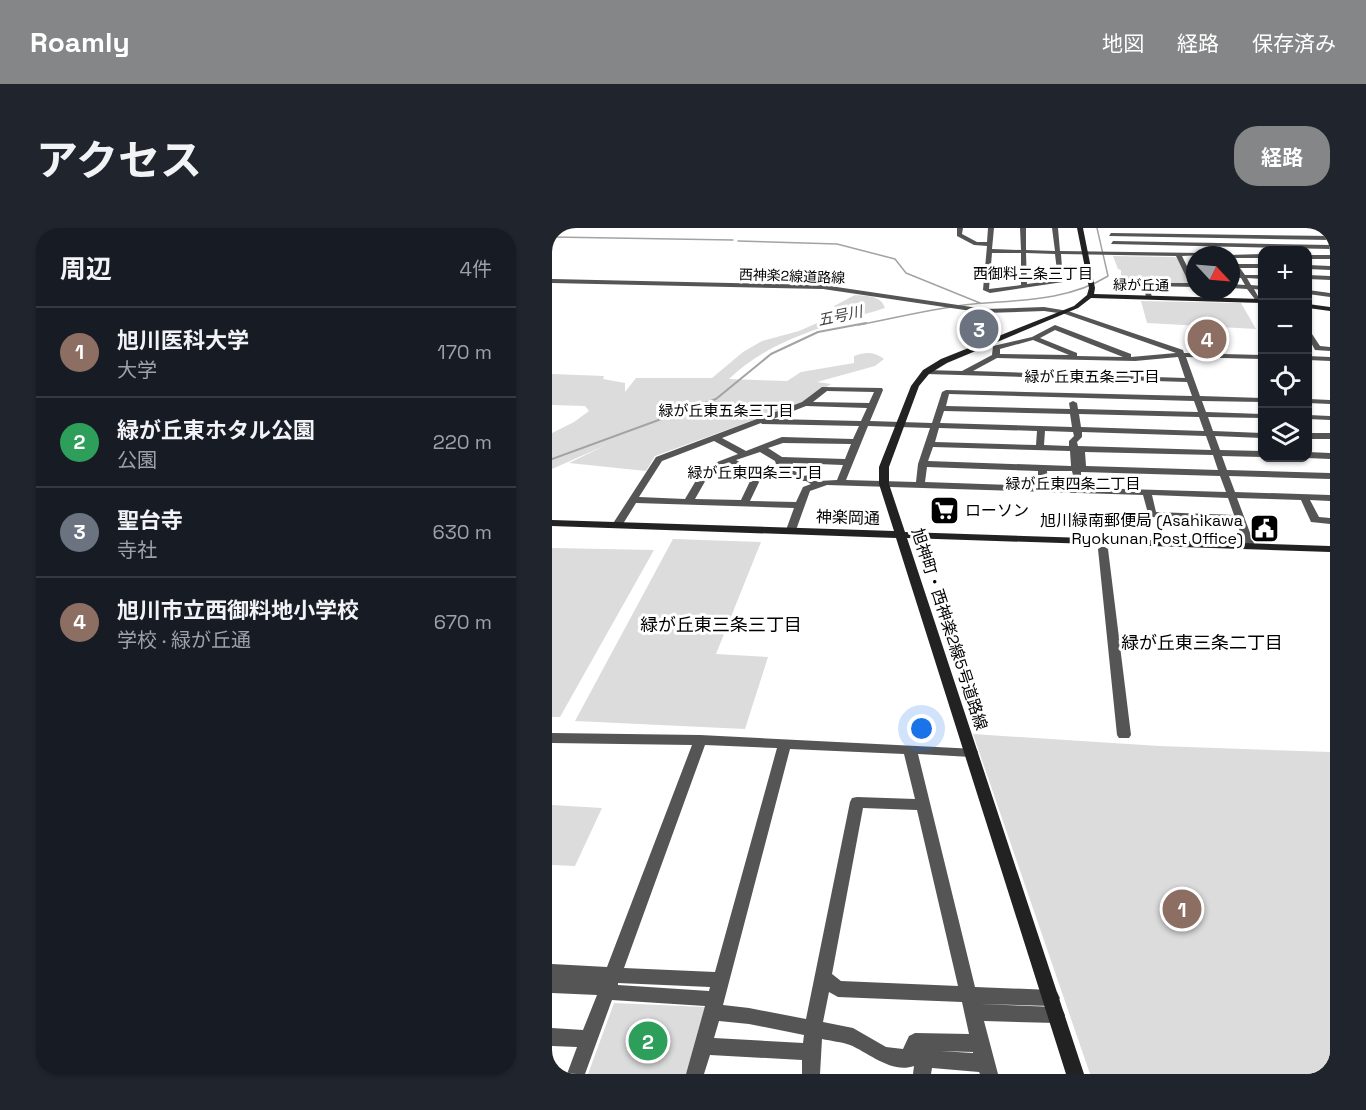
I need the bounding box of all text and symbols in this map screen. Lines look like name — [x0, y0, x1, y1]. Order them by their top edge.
text: Roamly — [30, 24, 130, 60]
text: 地図 — [1102, 30, 1144, 57]
text: 経路 — [1177, 30, 1219, 57]
text: 保存済み — [1252, 30, 1336, 57]
button: 経路 — [1234, 126, 1330, 186]
text: アクセス — [36, 134, 202, 187]
north arrow — [1186, 246, 1240, 300]
map controls — [1258, 246, 1312, 462]
button: + — [1258, 246, 1312, 300]
text: 周辺 — [60, 252, 112, 286]
text: 4件 — [460, 256, 492, 282]
district label: 西御料二条三丁目 — [973, 264, 1093, 283]
street label: 西神楽2線道路線 — [738, 265, 846, 287]
street label: 緑が丘通 — [1113, 276, 1169, 294]
button: − — [1258, 300, 1312, 354]
water label: 五号川 — [816, 301, 866, 329]
pin: 3 — [960, 306, 998, 352]
pin: 4 — [1188, 316, 1226, 362]
text: 旭川医科大学 — [117, 326, 249, 354]
text: 1 — [75, 339, 84, 365]
text: 170 m — [437, 339, 492, 365]
button: locate — [1258, 354, 1312, 408]
text: 大学 — [117, 357, 157, 383]
district label: 緑が丘東五条二丁目 — [1024, 367, 1160, 386]
district label: 緑が丘東五条三丁目 — [658, 401, 794, 420]
button: layers — [1258, 408, 1312, 462]
text: 緑が丘東ホタル公園 — [117, 416, 315, 444]
text: 2 — [74, 429, 85, 455]
text: 220 m — [433, 429, 492, 455]
text: 公園 — [117, 447, 157, 473]
district label: 緑が丘東四条三丁目 — [687, 463, 823, 482]
district label: 緑が丘東四条二丁目 — [1005, 474, 1141, 493]
supermarket icon: ローソン — [928, 494, 960, 526]
place label: ローソン — [965, 500, 1029, 521]
text: 聖台寺 — [117, 506, 183, 534]
street label: 神楽岡通 — [816, 506, 880, 529]
place label: 旭川緑南郵便局 (Asahikawa Ryokunan Post Office) — [1040, 510, 1243, 549]
public building icon: 旭川緑南郵便局 (Asahikawa Ryokunan Post Office) — [1248, 513, 1280, 545]
text: 3 — [73, 519, 86, 545]
text: 630 m — [433, 519, 492, 545]
street label: 旭神町・西神楽2線5号道路線 — [907, 525, 992, 733]
text: 寺社 — [117, 537, 157, 563]
text: 旭川市立西御料地小学校 — [117, 596, 359, 624]
text: 4 — [73, 609, 86, 635]
text: 670 m — [434, 609, 492, 635]
district label: 緑が丘東三条三丁目 — [640, 613, 802, 636]
text: 学校 · 緑が丘通 — [117, 627, 251, 653]
district label: 緑が丘東三条二丁目 — [1121, 631, 1283, 654]
your location — [907, 714, 936, 743]
pin: 1 — [1162, 886, 1202, 932]
pin: 2 — [628, 1018, 668, 1064]

